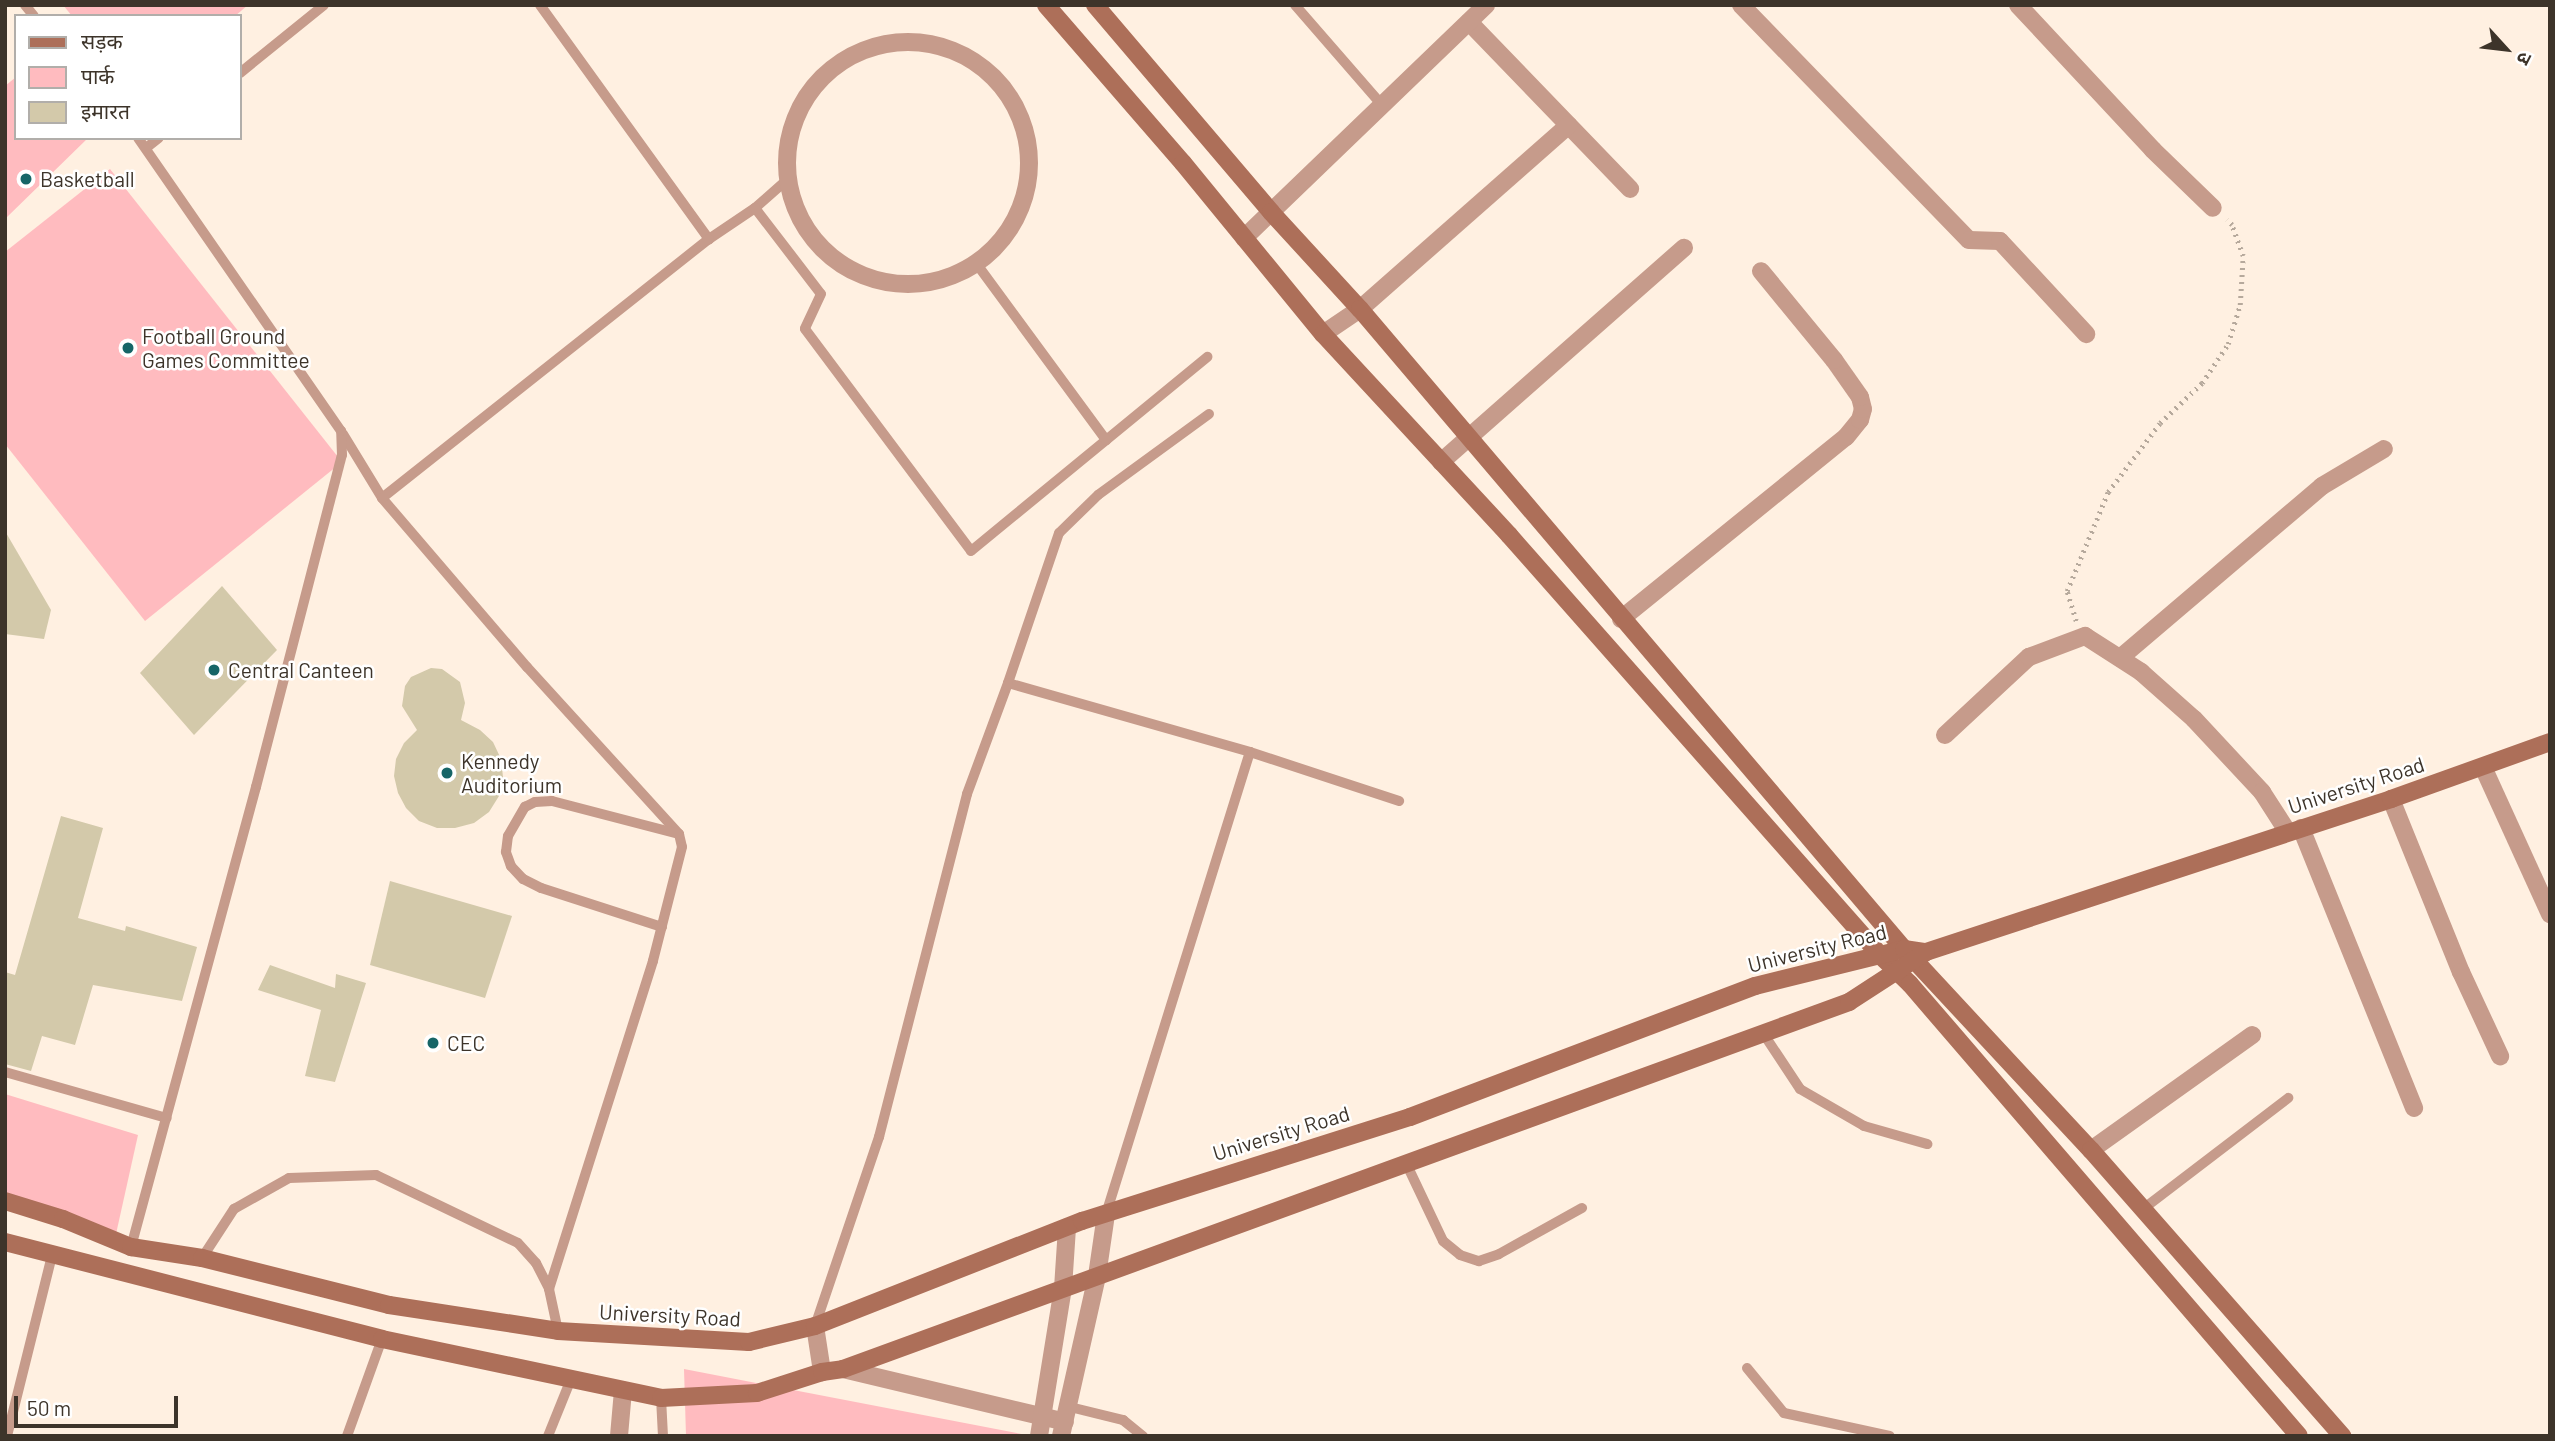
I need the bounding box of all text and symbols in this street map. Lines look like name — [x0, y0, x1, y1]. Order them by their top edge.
legend — [14, 14, 242, 140]
north arrow — [2471, 14, 2541, 84]
text: सड़क — [81, 28, 123, 53]
text: उ — [2512, 49, 2538, 69]
text: पार्क — [81, 63, 115, 88]
text: इमारत — [81, 98, 130, 123]
place label: Basketball — [40, 166, 135, 192]
marker: Basketball — [18, 171, 34, 187]
place label: Football Ground Games Committee — [142, 323, 310, 373]
marker: Football Ground Games Committee — [120, 340, 136, 356]
place label: Central Canteen — [228, 657, 374, 683]
marker: Central Canteen — [206, 662, 222, 678]
place label: Kennedy Auditorium — [461, 748, 562, 798]
street label: University Road — [2285, 751, 2427, 819]
marker: Kennedy Auditorium — [439, 765, 455, 781]
street label: University Road — [1745, 919, 1889, 977]
place label: CEC — [447, 1030, 485, 1056]
marker: CEC — [425, 1035, 441, 1051]
street label: University Road — [1209, 1100, 1353, 1166]
street label: University Road — [598, 1299, 742, 1331]
scale bar — [18, 1382, 182, 1426]
text: 50 m — [27, 1395, 71, 1420]

